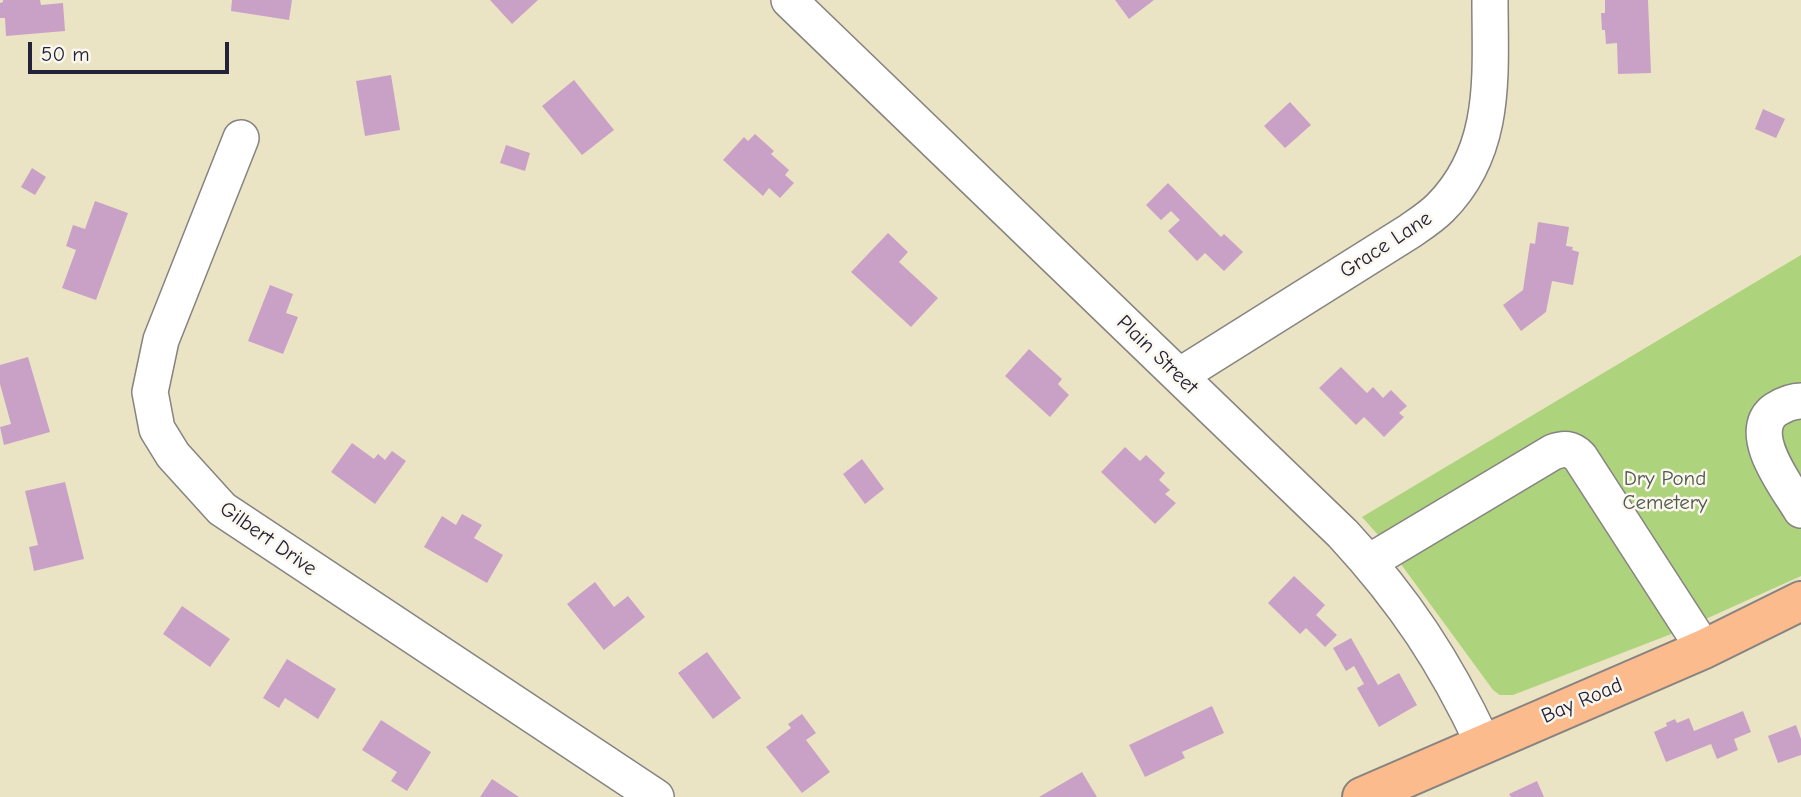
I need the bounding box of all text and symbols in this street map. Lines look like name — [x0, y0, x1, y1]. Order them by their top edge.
scale bar — [32, 28, 233, 72]
text: 50 m — [41, 42, 90, 66]
street label: Grace Lane — [1335, 206, 1437, 284]
street label: Plain Street — [1111, 310, 1203, 400]
park label: Dry Pond Cemetery — [1623, 466, 1707, 516]
street label: Gilbert Drive — [215, 496, 321, 582]
street label: Bay Road — [1538, 673, 1626, 729]

